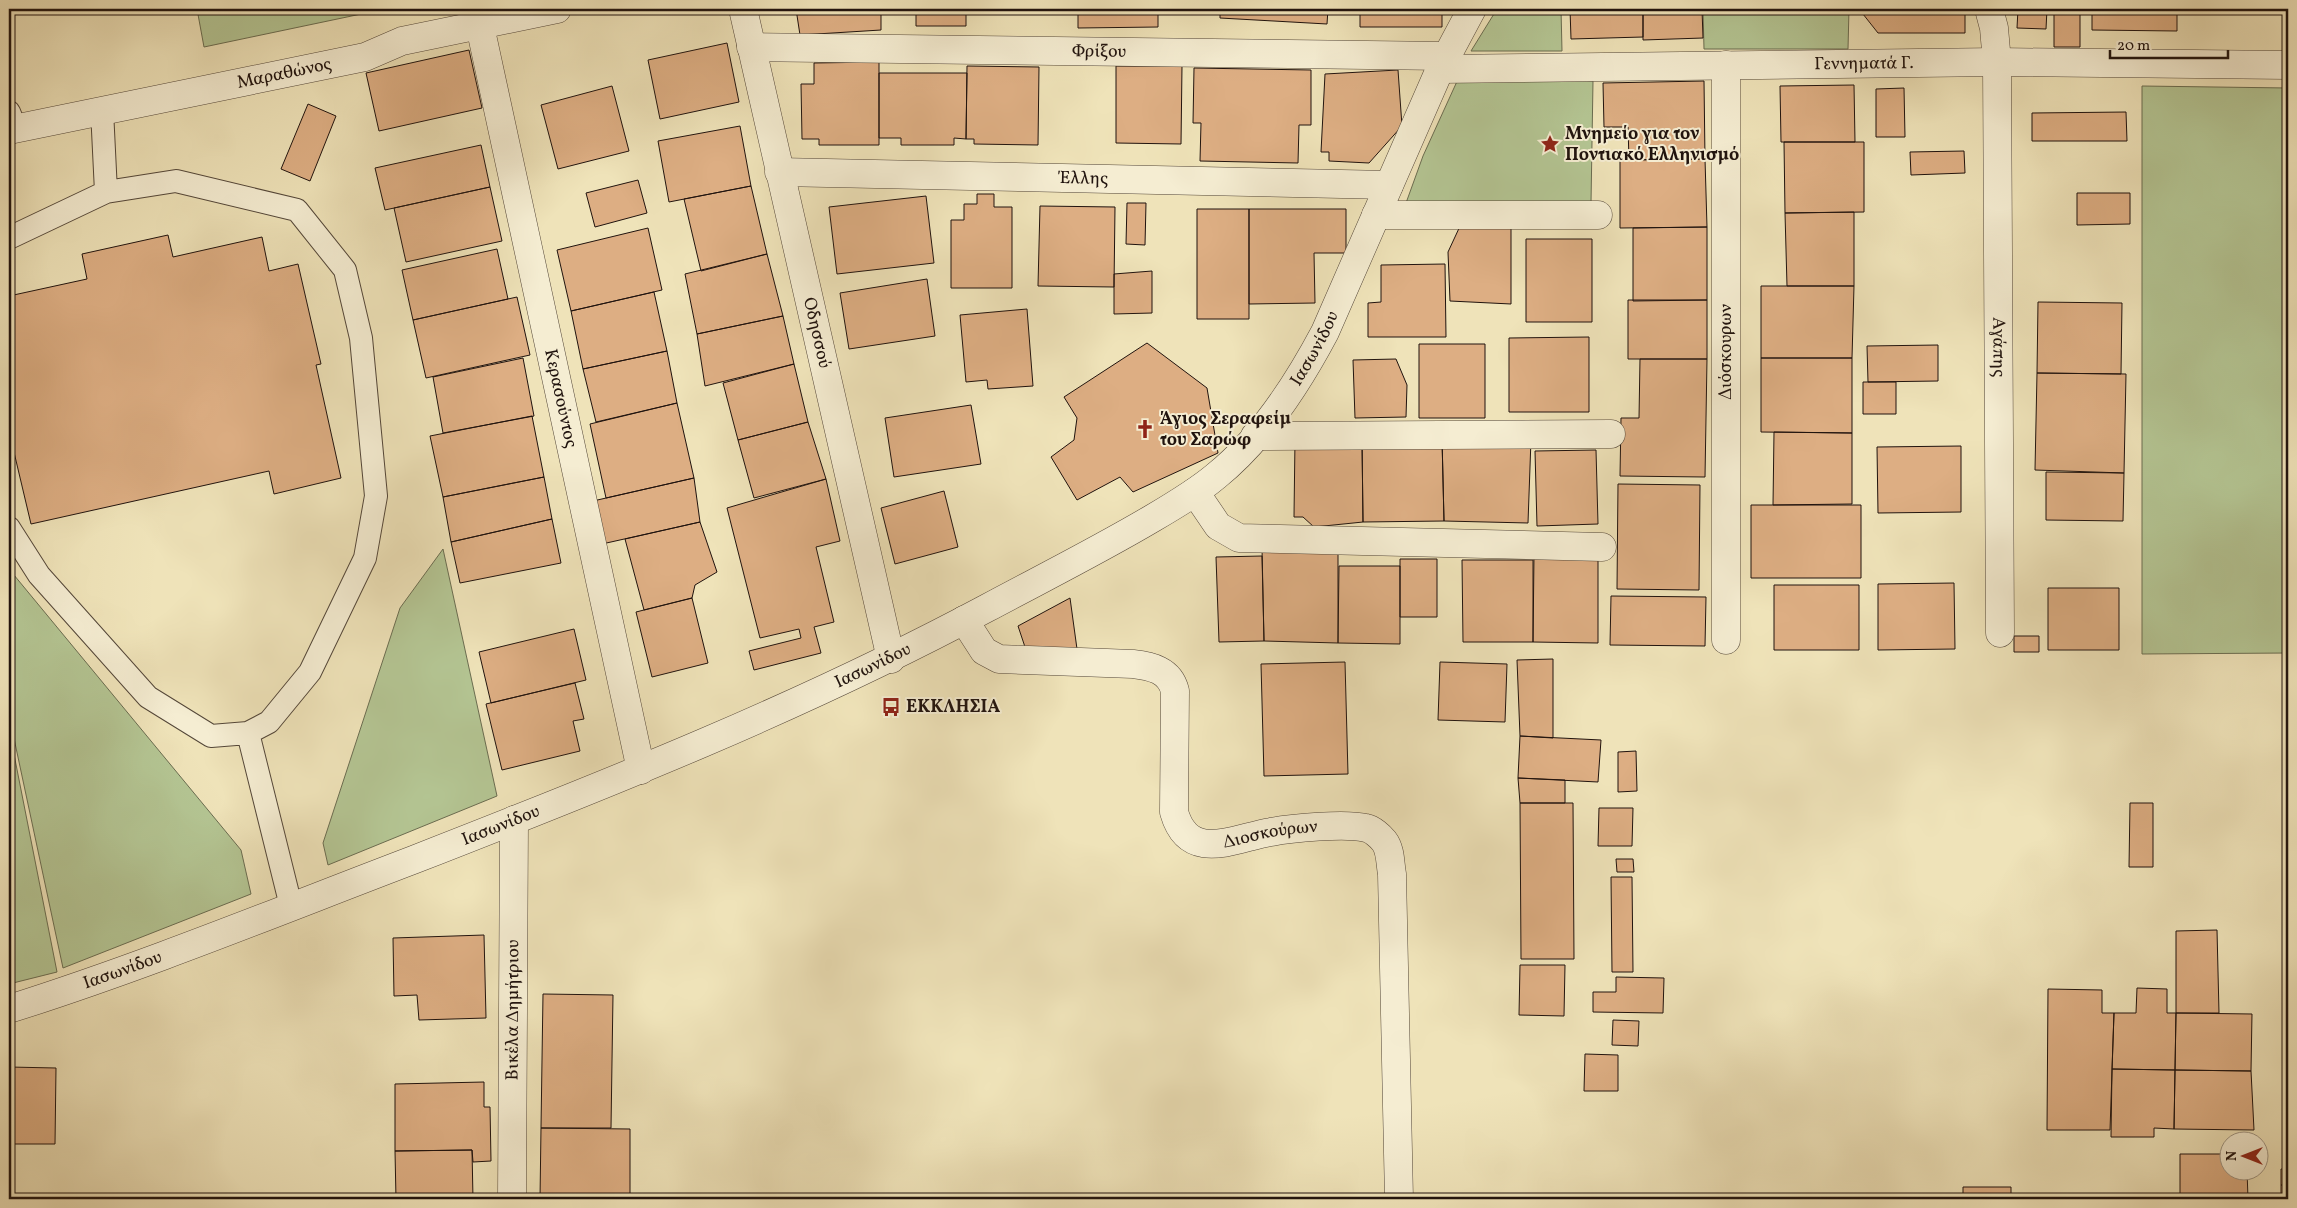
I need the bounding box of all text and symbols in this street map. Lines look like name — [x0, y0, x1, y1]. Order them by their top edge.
scale bar — [2110, 28, 2227, 60]
text: 20 m — [2117, 36, 2150, 57]
street label: Φρίξου — [1072, 39, 1126, 64]
street label: Γεννηματά Γ. — [1814, 51, 1914, 77]
street label: Μαραθώνος — [235, 52, 334, 95]
place label: Μνημείο για τον Ποντιακό Ελληνισμό — [1565, 122, 1739, 168]
place icon: Μνημείο για τον Ποντιακό Ελληνισμό — [1539, 133, 1561, 155]
street label: Έλλης — [1057, 165, 1108, 192]
street label: Οδησσού — [797, 295, 837, 371]
street label: Διόσκουρων — [1714, 304, 1739, 400]
street label: Ιασωνίδου — [1284, 307, 1345, 391]
street label: Αγάπης — [1986, 317, 2011, 377]
street label: Κερασούντος — [538, 347, 583, 450]
place label: Άγιος Σεραφείμ του Σαρώφ — [1160, 407, 1291, 453]
church icon: Άγιος Σεραφείμ του Σαρώφ — [1134, 418, 1156, 440]
street label: Ιασωνίδου — [831, 637, 915, 695]
place label: ΕΚΚΛΗΣΙΑ — [906, 695, 1000, 720]
bus stop icon: ΕΚΚΛΗΣΙΑ — [880, 696, 902, 718]
street label: Ιασωνίδου — [458, 799, 544, 852]
street label: Διοσκούρων — [1221, 814, 1319, 855]
street label: Βικέλα Δημήτριου — [500, 939, 526, 1081]
street label: Ιασωνίδου — [80, 945, 166, 996]
north arrow — [2220, 1130, 2270, 1180]
text: N — [2223, 1151, 2242, 1161]

